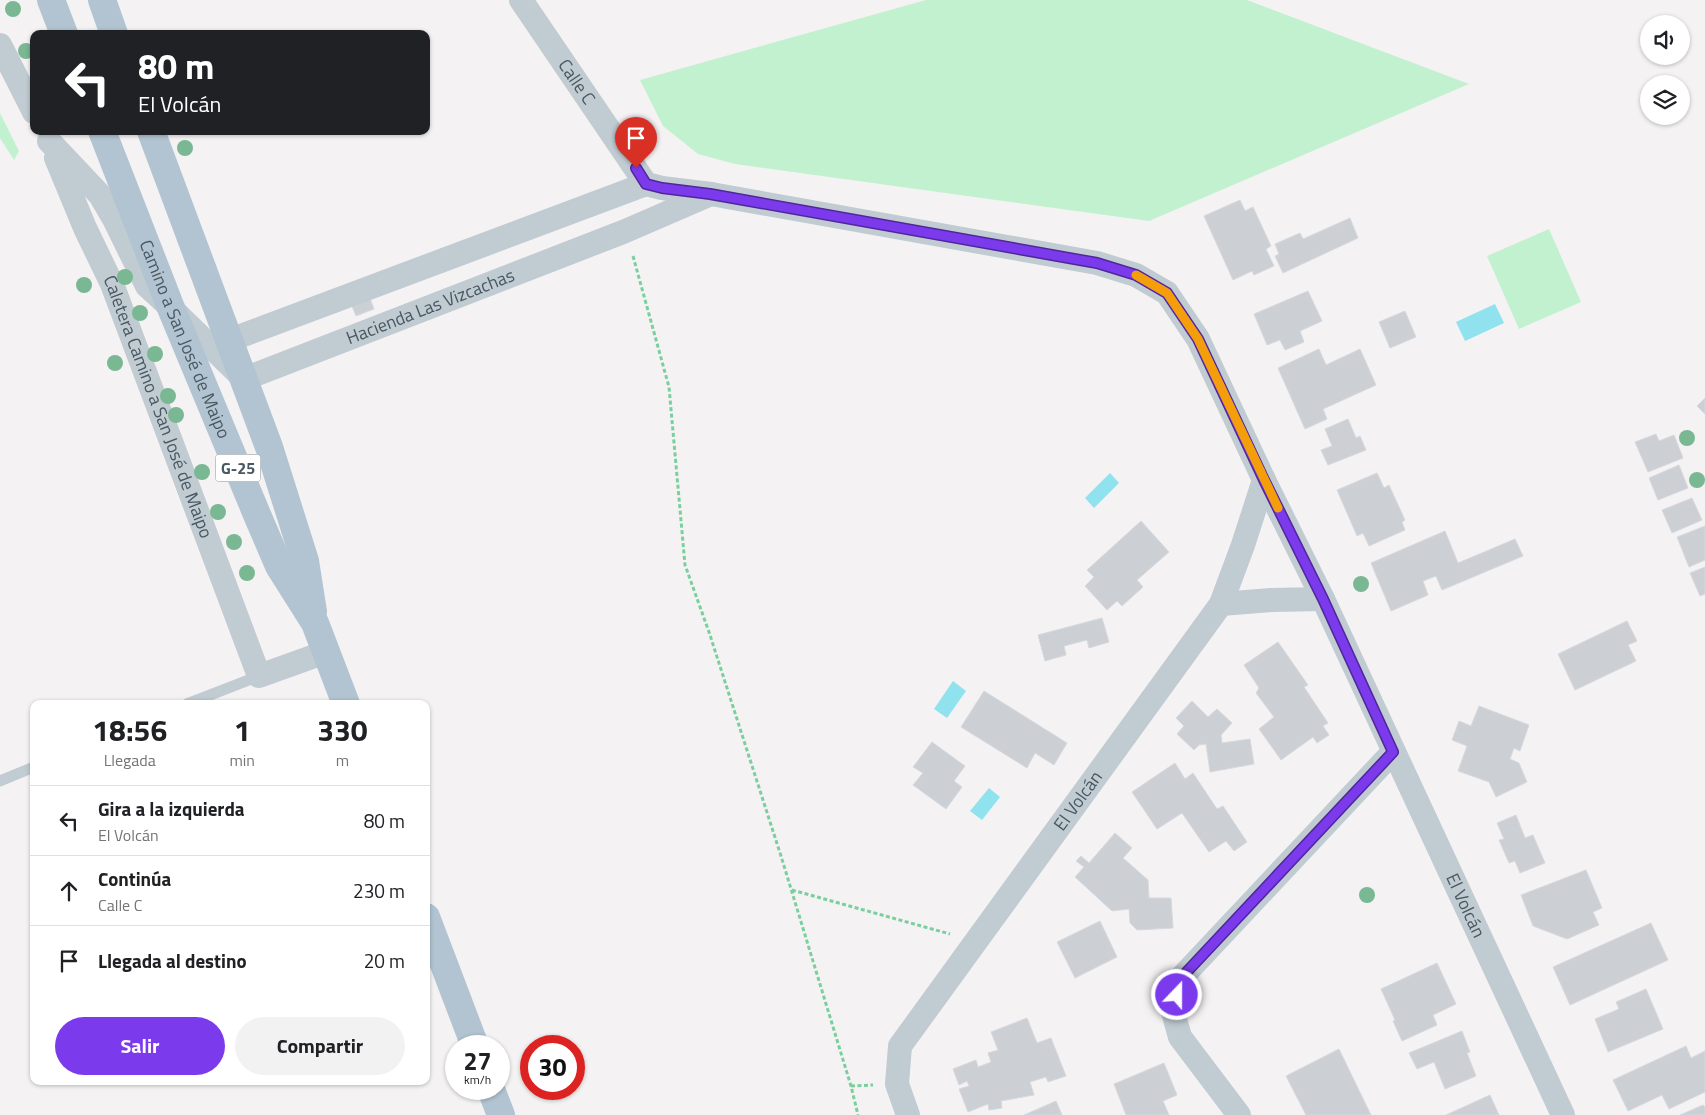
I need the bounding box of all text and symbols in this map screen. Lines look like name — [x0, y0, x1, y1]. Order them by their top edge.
map controls — [1640, 15, 1690, 125]
button: sound — [1640, 15, 1690, 65]
text: 80 m — [138, 39, 214, 93]
icon: left — [55, 50, 120, 115]
street label: Calle C — [552, 53, 602, 110]
button: layers — [1640, 75, 1690, 125]
text: El Volcán — [138, 87, 221, 121]
pin — [615, 117, 657, 168]
icon: arrive — [622, 124, 650, 152]
street label: Camino a San José de Maipo — [133, 236, 238, 442]
street label: Hacienda Las Vizcachas — [342, 261, 518, 351]
street label: Caletera Camino a San José de Maipo — [97, 270, 220, 542]
road number: G-25 — [216, 454, 260, 482]
text: 18:56 — [92, 707, 167, 753]
text: 1 — [234, 707, 251, 753]
text: 330 — [317, 707, 368, 753]
text: Llegada — [104, 748, 156, 772]
text: min — [229, 748, 255, 772]
text: m — [336, 748, 349, 772]
street label: El Volcán — [1047, 765, 1109, 836]
text: Gira a la izquierda — [98, 794, 245, 823]
text: 80 m — [364, 806, 405, 835]
icon: left — [55, 807, 83, 835]
text: El Volcán — [98, 823, 159, 847]
text: Continúa — [98, 864, 171, 893]
street label: El Volcán — [1439, 869, 1493, 942]
text: 230 m — [353, 876, 405, 905]
icon: ahead — [55, 877, 83, 905]
text: Calle C — [98, 893, 142, 917]
text: Llegada al destino — [98, 946, 247, 975]
text: 20 m — [364, 946, 405, 975]
icon: arrive — [55, 947, 83, 975]
position arrow — [1150, 968, 1202, 1020]
button: Salir — [55, 1017, 225, 1075]
button: Compartir — [235, 1017, 405, 1075]
speed limit sign: 30 — [520, 1035, 585, 1100]
text: 27 — [463, 1042, 492, 1080]
text: km/h — [464, 1070, 491, 1089]

